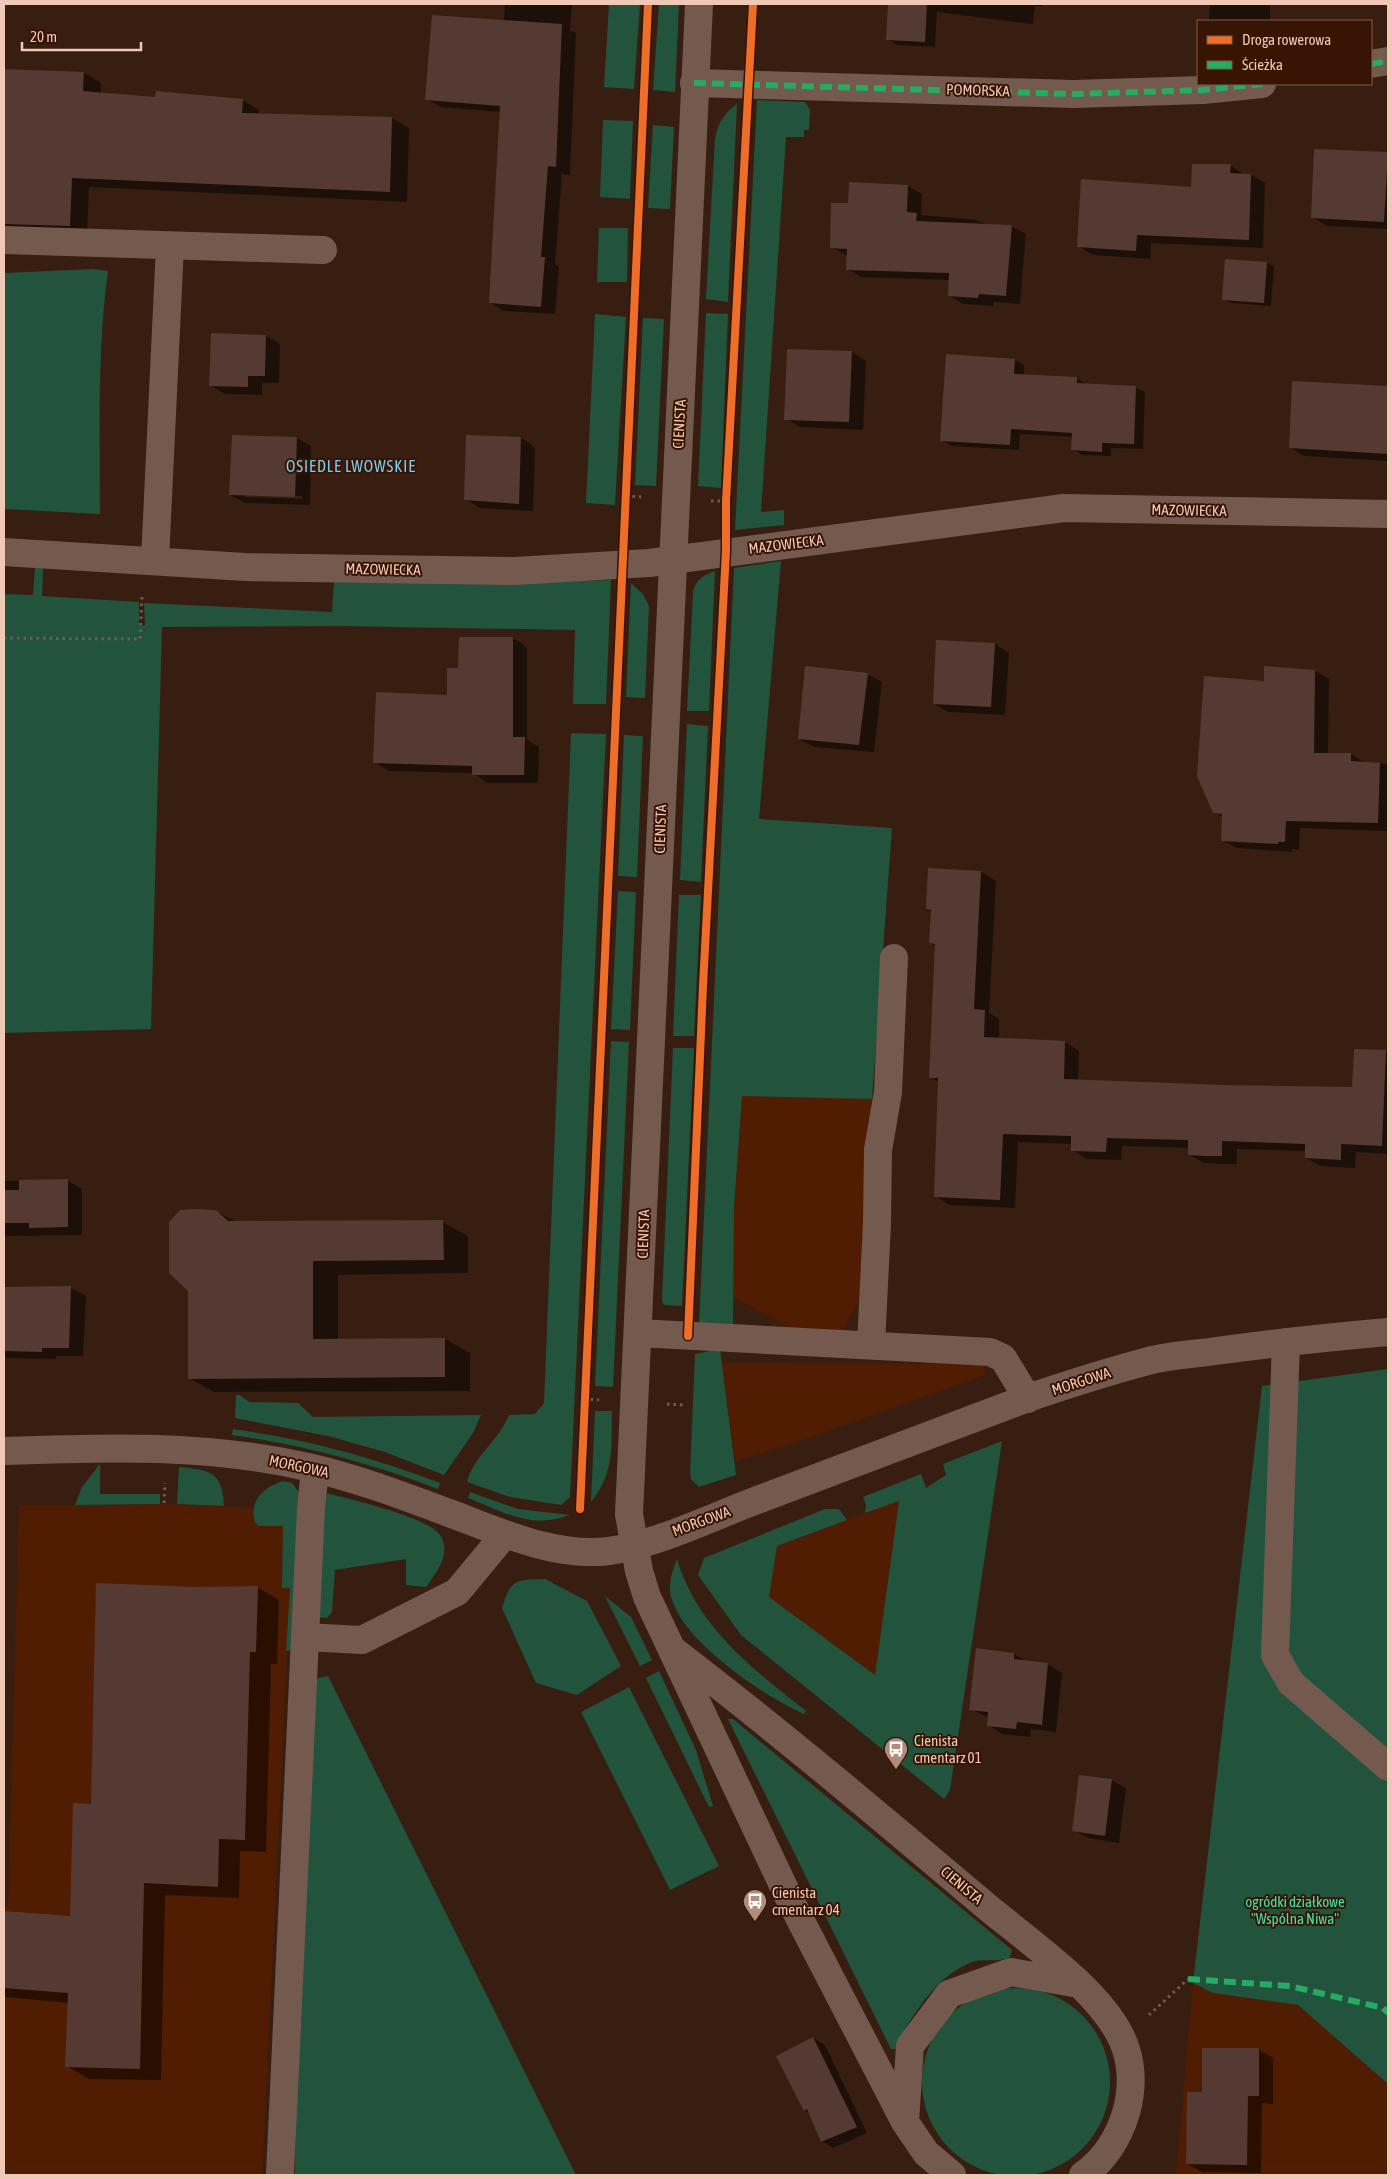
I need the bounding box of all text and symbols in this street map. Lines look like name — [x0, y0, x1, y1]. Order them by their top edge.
scale bar — [22, 20, 141, 52]
legend — [1197, 20, 1372, 85]
text: 20 m — [30, 28, 57, 45]
text: Droga rowerowa — [1242, 31, 1331, 48]
text: Ścieżka — [1242, 56, 1283, 73]
street label: POMORSKA — [946, 80, 1011, 100]
street label: CIENISTA — [669, 398, 689, 449]
district label: OSIEDLE LWOWSKIE — [286, 457, 416, 475]
street label: MAZOWIECKA — [1151, 501, 1227, 519]
street label: MAZOWIECKA — [748, 531, 825, 557]
street label: MAZOWIECKA — [345, 560, 421, 578]
street label: CIENISTA — [651, 803, 669, 854]
street label: CIENISTA — [634, 1208, 652, 1259]
street label: MORGOWA — [1050, 1363, 1113, 1398]
street label: MORGOWA — [268, 1451, 331, 1481]
street label: MORGOWA — [670, 1502, 733, 1539]
place label: Cienista cmentarz 01 — [914, 1732, 982, 1766]
bus stop icon: Cienista cmentarz 01 — [883, 1736, 909, 1770]
street label: CIENISTA — [938, 1863, 987, 1908]
place label: Cienista cmentarz 04 — [772, 1884, 840, 1918]
bus stop icon: Cienista cmentarz 04 — [742, 1888, 768, 1922]
park label: ogródki działkowe "Wspólna Niwa" — [1245, 1893, 1345, 1927]

